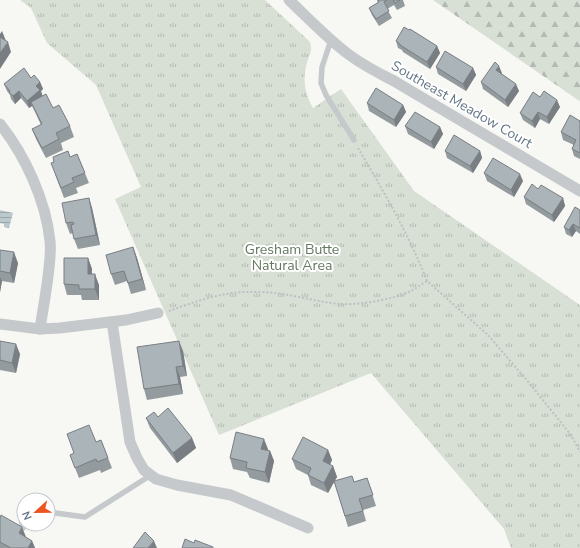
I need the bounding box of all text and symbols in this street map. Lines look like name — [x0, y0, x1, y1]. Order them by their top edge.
street label: Southeast Meadow Court — [388, 56, 536, 153]
park label: Gresham Butte Natural Area — [245, 240, 339, 275]
north arrow — [16, 492, 56, 532]
text: N — [19, 509, 36, 522]

